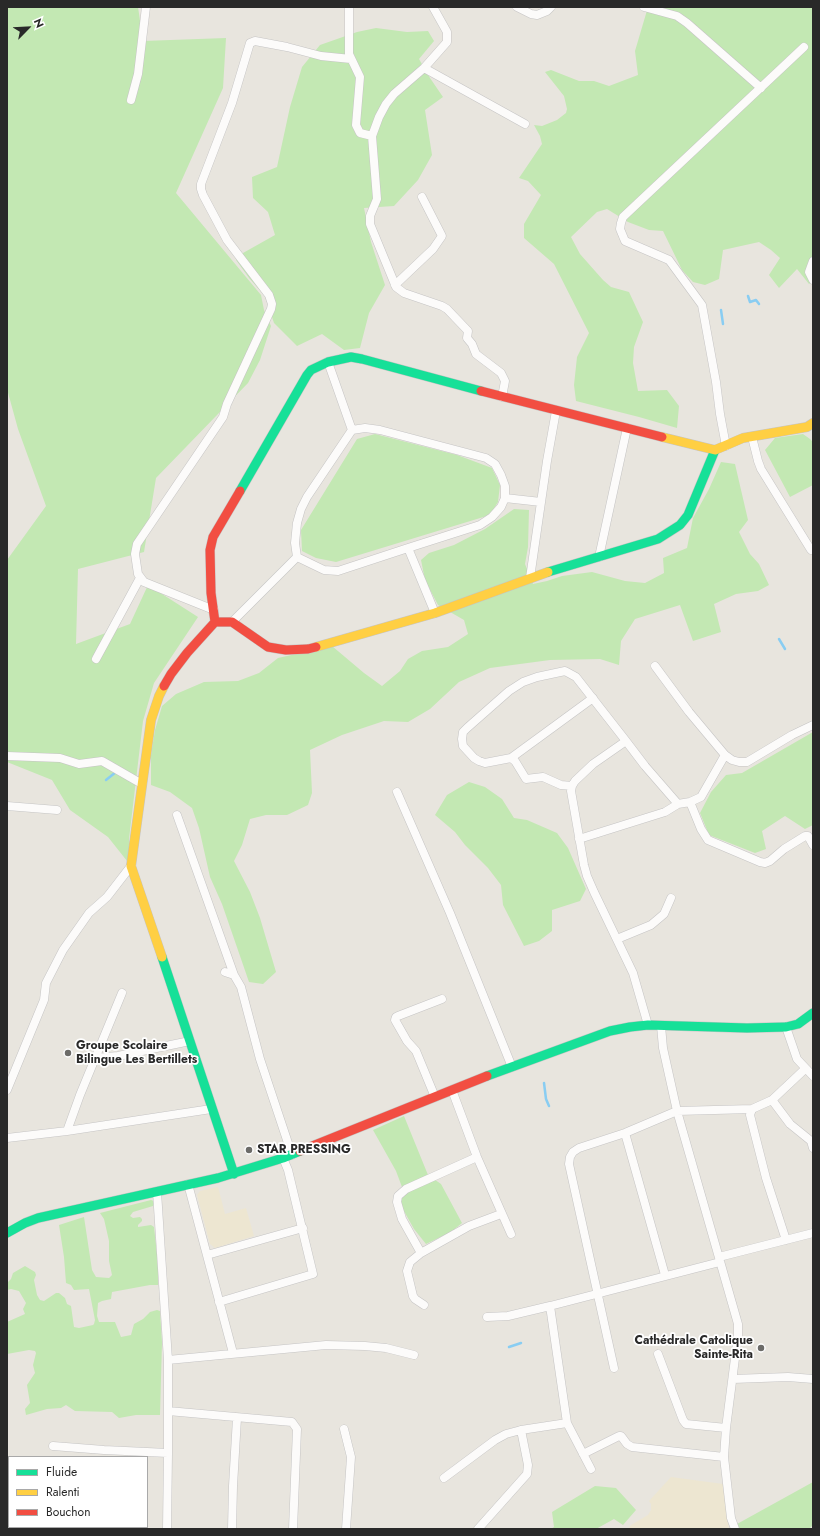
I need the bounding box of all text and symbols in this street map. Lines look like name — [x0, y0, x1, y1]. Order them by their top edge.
north arrow — [8, 8, 48, 48]
text: N — [30, 16, 48, 30]
place label: Groupe Scolaire Bilingue Les Bertillets — [76, 1039, 197, 1067]
marker: Groupe Scolaire Bilingue Les Bertillets — [63, 1048, 73, 1058]
place label: STAR PRESSING — [257, 1143, 351, 1157]
marker: STAR PRESSING — [244, 1145, 254, 1155]
place label: Cathédrale Catolique Sainte-Rita — [635, 1334, 753, 1362]
marker: Cathédrale Catolique Sainte-Rita — [756, 1343, 766, 1353]
legend — [8, 1456, 148, 1528]
text: Fluide — [46, 1463, 77, 1481]
text: Ralenti — [46, 1483, 80, 1501]
text: Bouchon — [46, 1503, 90, 1521]

